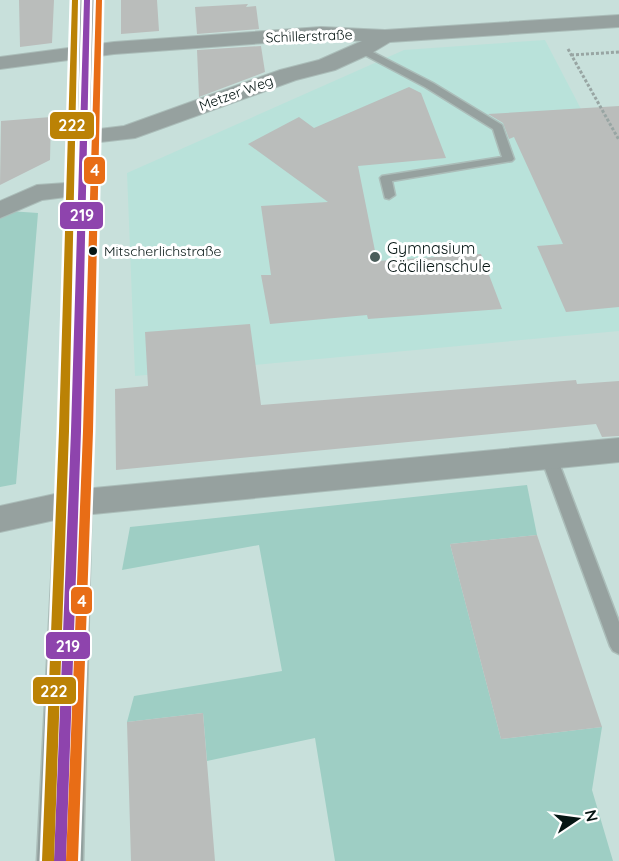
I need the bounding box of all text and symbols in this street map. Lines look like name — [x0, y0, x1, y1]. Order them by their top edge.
street label: Schillerstraße — [265, 25, 353, 47]
street label: Metzer Weg — [196, 71, 276, 115]
line badge: 222 — [49, 111, 95, 140]
text: 222 — [58, 115, 86, 135]
line badge: 4 — [83, 156, 106, 185]
text: 4 — [90, 160, 100, 180]
line badge: 219 — [59, 201, 104, 230]
text: 219 — [70, 205, 94, 225]
place label: Gymnasium Cäcilienschule — [387, 238, 491, 276]
place label: Mitscherlichstraße — [104, 242, 222, 260]
marker: Mitscherlichstraße — [87, 245, 99, 257]
marker: Gymnasium Cäcilienschule — [368, 250, 382, 264]
line badge: 4 — [70, 586, 93, 615]
text: 4 — [77, 591, 87, 611]
line badge: 219 — [45, 631, 91, 660]
text: 219 — [56, 636, 80, 656]
line badge: 222 — [32, 676, 77, 705]
text: 222 — [40, 681, 68, 701]
north arrow — [547, 789, 607, 849]
text: N — [581, 808, 603, 824]

